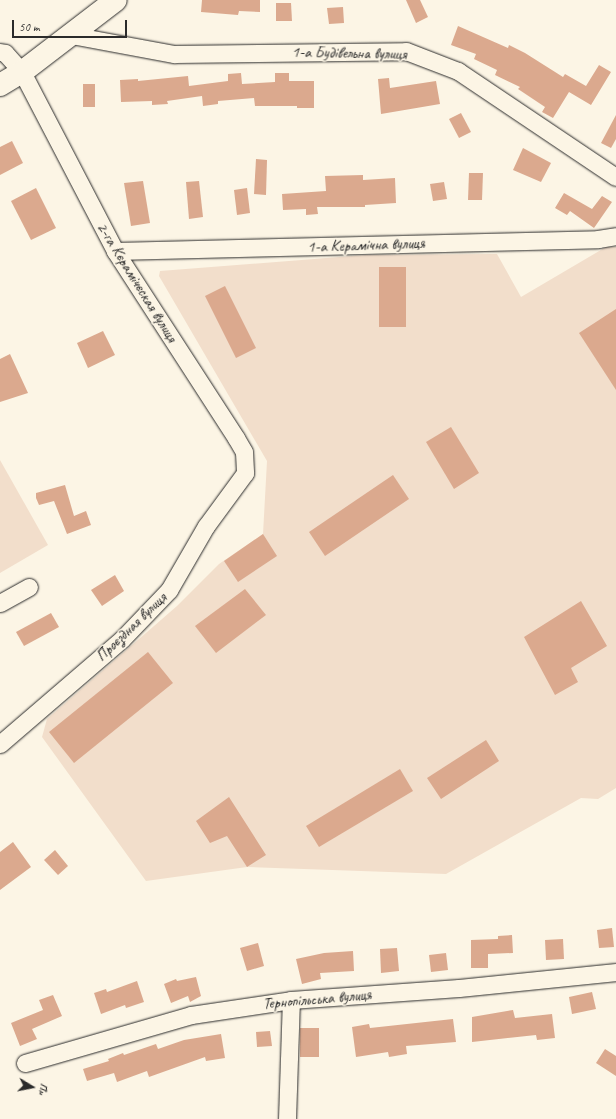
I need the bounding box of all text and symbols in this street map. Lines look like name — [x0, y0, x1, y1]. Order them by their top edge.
scale bar — [14, 12, 129, 38]
text: 50 m — [19, 19, 39, 35]
street label: 1-а Будівельна вулиця — [291, 42, 407, 64]
street label: 2-га Кєрамічєская вулиця — [92, 218, 182, 346]
street label: 1-а Керамічна вулиця — [307, 233, 425, 257]
street label: Проєздная вулиця — [91, 588, 171, 666]
street label: Тернопільська вулиця — [262, 985, 372, 1013]
north arrow — [12, 1067, 52, 1107]
text: Пн — [36, 1082, 52, 1096]

